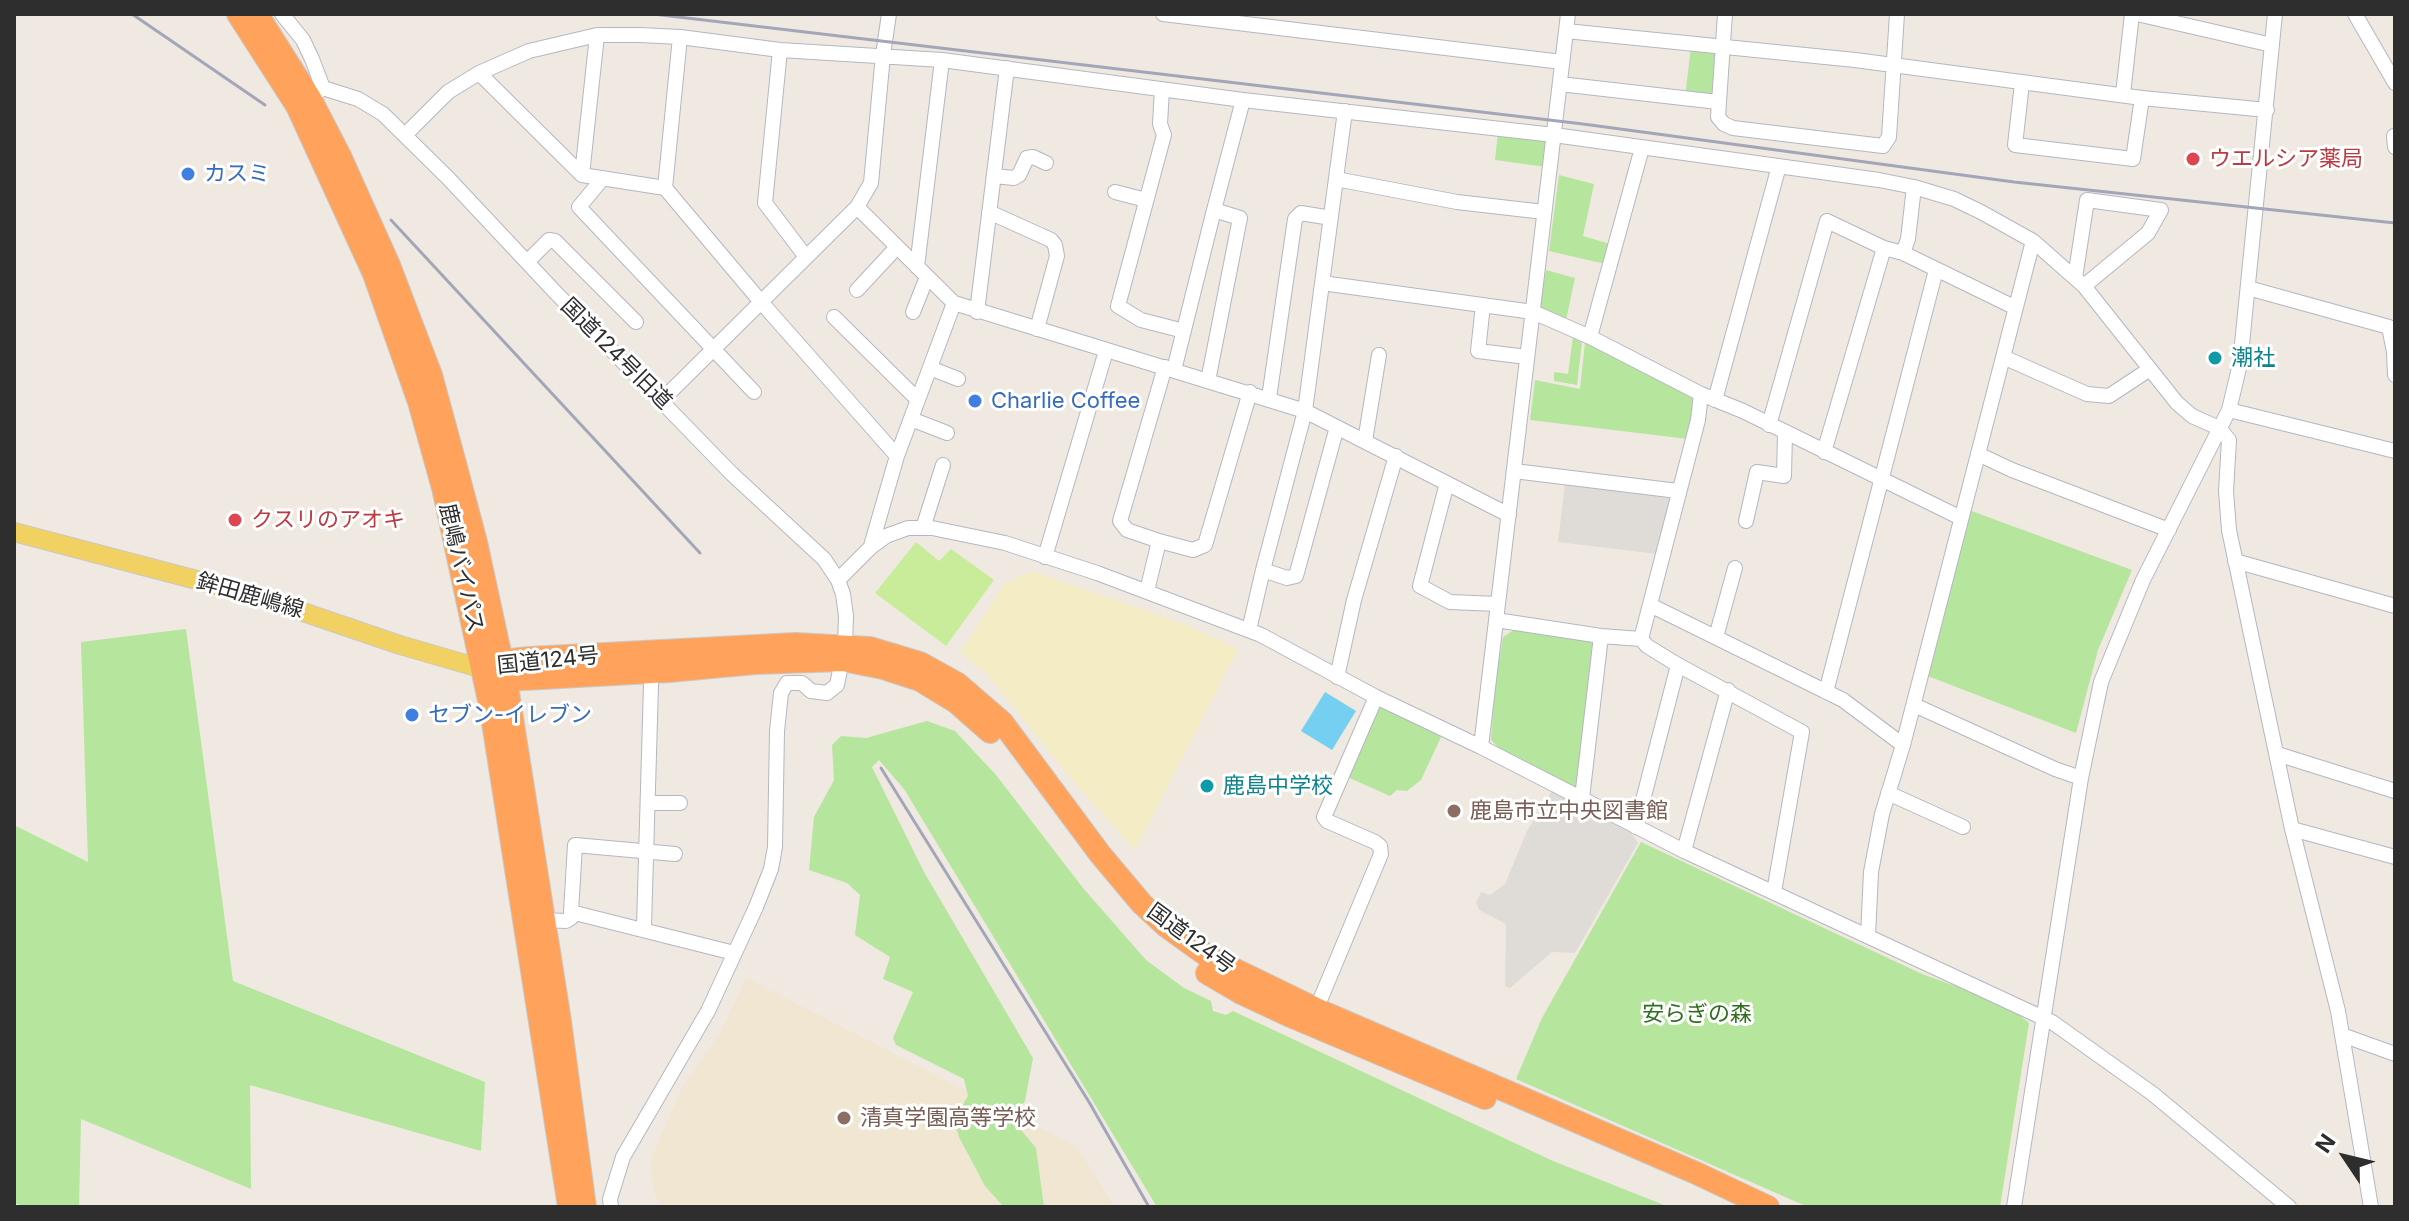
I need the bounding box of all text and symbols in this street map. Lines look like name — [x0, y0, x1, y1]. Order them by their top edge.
place label: ウエルシア薬局 — [2209, 146, 2363, 172]
marker: ウエルシア薬局 — [2184, 150, 2202, 168]
place label: カスミ — [204, 161, 270, 187]
marker: カスミ — [179, 165, 197, 183]
street label: 国道124号旧道 — [555, 293, 677, 415]
place label: 潮社 — [2231, 345, 2275, 371]
marker: 潮社 — [2206, 349, 2224, 367]
place label: Charlie Coffee — [991, 388, 1140, 414]
marker: Charlie Coffee — [966, 392, 984, 410]
street label: 鹿嶋バイパス — [433, 501, 489, 635]
place label: クスリのアオキ — [251, 507, 405, 533]
marker: クスリのアオキ — [226, 511, 244, 529]
street label: 鉾田鹿嶋線 — [193, 568, 307, 624]
street label: 国道124号 — [496, 643, 600, 679]
place label: セブン-イレブン — [428, 702, 592, 728]
marker: セブン-イレブン — [403, 706, 421, 724]
place label: 鹿島中学校 — [1223, 773, 1333, 799]
marker: 鹿島中学校 — [1198, 777, 1216, 795]
place label: 鹿島市立中央図書館 — [1470, 798, 1668, 824]
marker: 鹿島市立中央図書館 — [1445, 802, 1463, 820]
street label: 国道124号 — [1142, 898, 1240, 980]
park label: 安らぎの森 — [1642, 1001, 1752, 1027]
place label: 清真学園高等学校 — [860, 1105, 1036, 1131]
marker: 清真学園高等学校 — [835, 1109, 853, 1127]
north arrow — [2305, 1117, 2385, 1197]
text: N — [2310, 1129, 2341, 1158]

